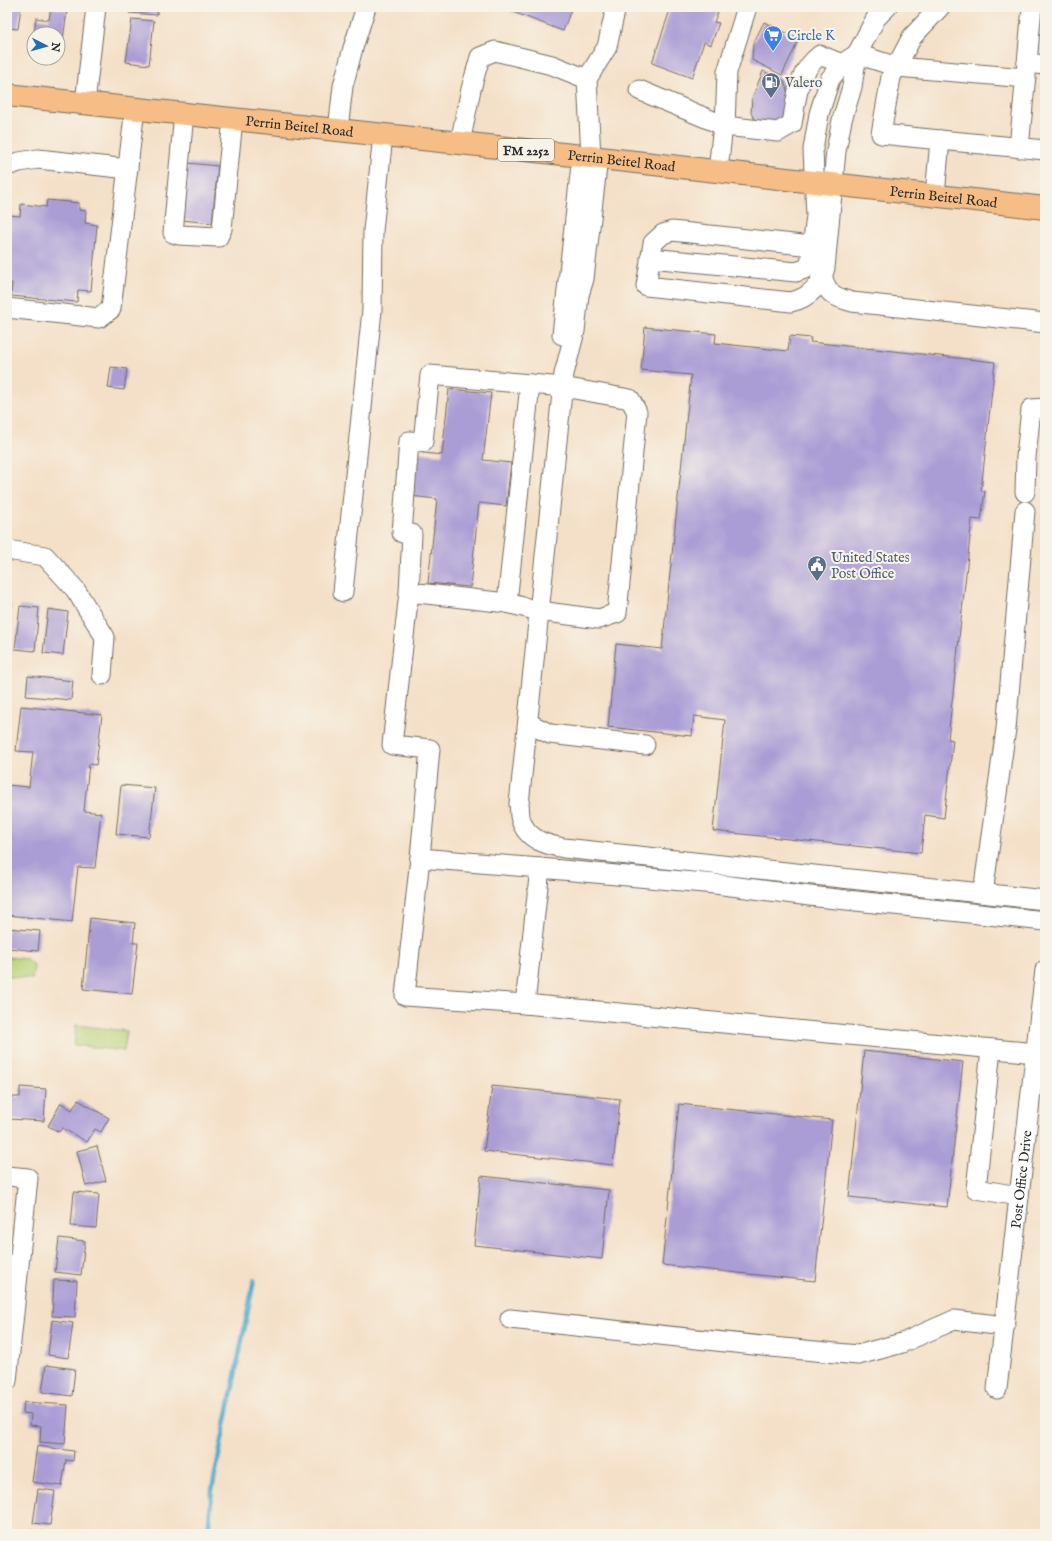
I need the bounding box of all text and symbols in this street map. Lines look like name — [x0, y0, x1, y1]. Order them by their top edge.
supermarket icon: Circle K — [762, 24, 784, 52]
north arrow — [26, 26, 66, 66]
place label: Circle K — [787, 27, 836, 45]
text: N — [47, 40, 63, 53]
fuel station icon: Valero — [760, 71, 782, 99]
place label: Valero — [784, 74, 823, 92]
street label: Perrin Beitel Road — [245, 112, 355, 142]
road number: FM 2252 — [498, 139, 554, 161]
street label: Perrin Beitel Road — [567, 147, 677, 176]
street label: Perrin Beitel Road — [889, 183, 999, 213]
place label: United States Post Office — [831, 549, 910, 583]
public building icon: United States Post Office — [806, 554, 828, 582]
street label: Post Office Drive — [1007, 1129, 1037, 1230]

